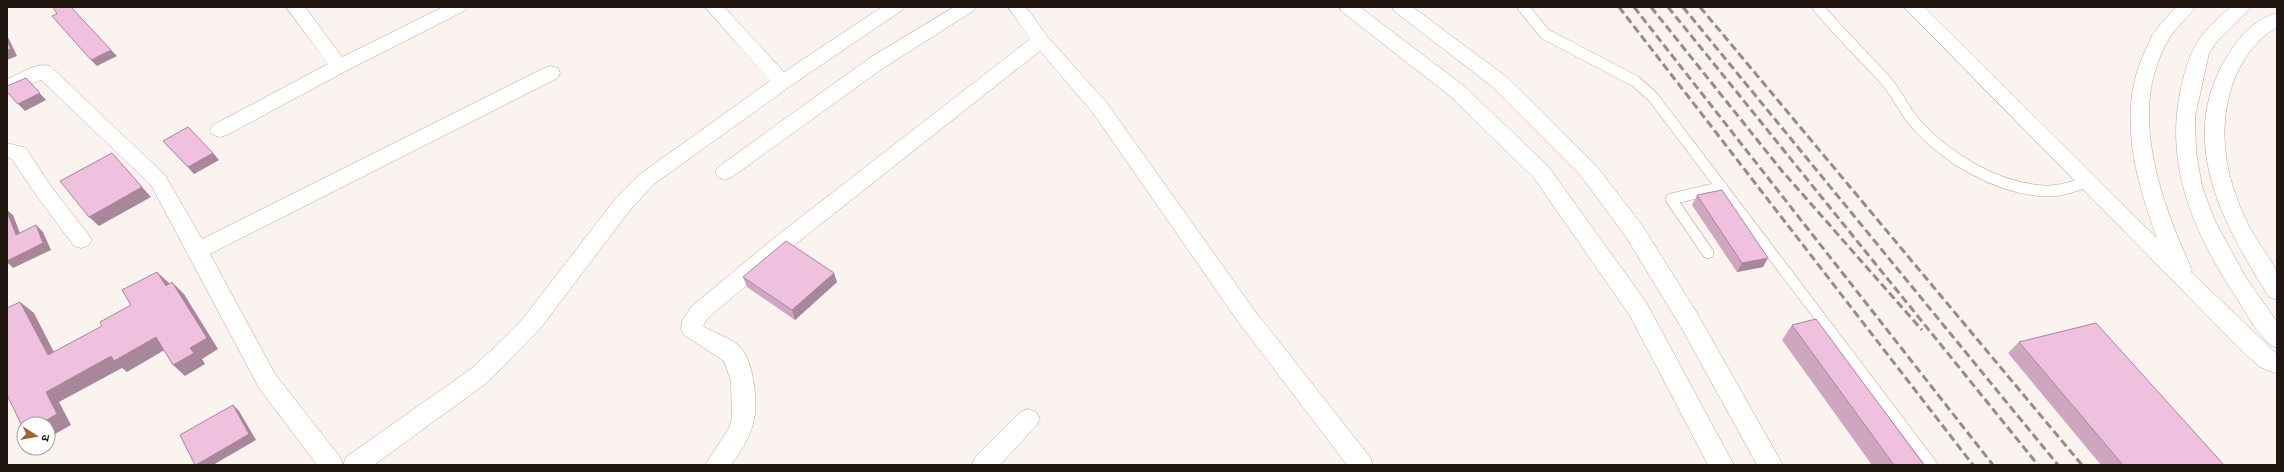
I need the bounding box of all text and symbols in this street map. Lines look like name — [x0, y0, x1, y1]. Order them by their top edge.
north arrow — [16, 416, 56, 456]
text: उ — [39, 434, 53, 443]

